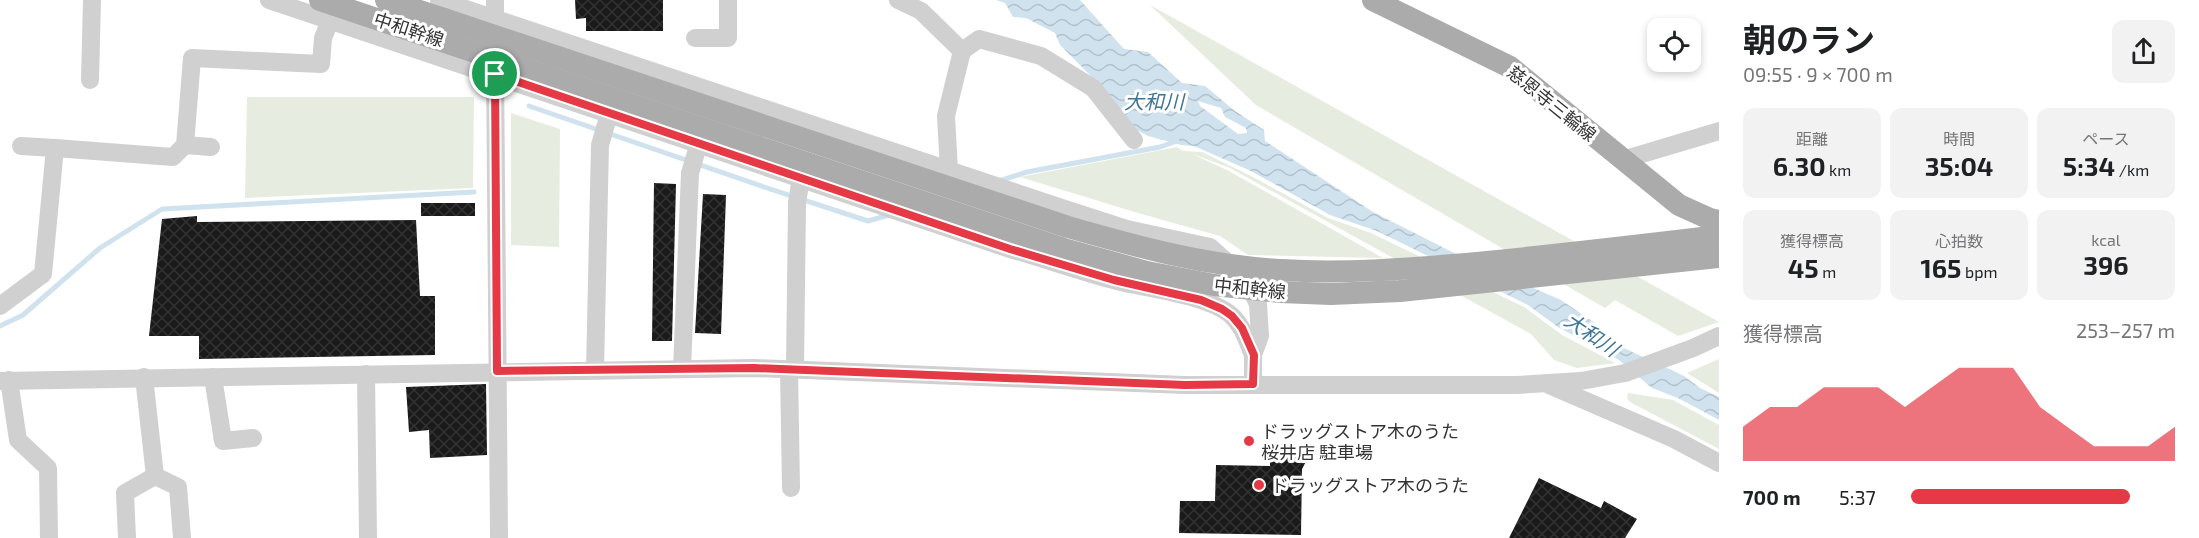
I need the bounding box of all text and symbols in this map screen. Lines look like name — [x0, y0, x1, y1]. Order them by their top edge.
street label: 中和幹線 — [371, 7, 447, 51]
map controls — [1647, 18, 1701, 72]
button: locate — [1647, 18, 1701, 72]
text: 朝のラン — [1743, 19, 1875, 59]
button: share — [2112, 20, 2175, 83]
pin — [469, 48, 520, 99]
icon: arrive — [478, 57, 511, 90]
street label: 慈恩寺三輪線 — [1503, 60, 1601, 146]
text: 09:55 · 9 × 700 m — [1743, 62, 1893, 86]
water label: 大和川 — [1124, 89, 1186, 113]
text: 距離 — [1796, 129, 1828, 148]
text: 時間 — [1943, 129, 1975, 148]
text: ペース — [2082, 129, 2130, 148]
text: 6.30 — [1773, 150, 1826, 181]
text: 35:04 — [1925, 150, 1993, 181]
text: 5:34 — [2063, 150, 2115, 181]
text: km — [1826, 160, 1851, 179]
text: /km — [2115, 160, 2149, 179]
text: kcal — [2091, 230, 2121, 249]
text: 獲得標高 — [1780, 231, 1844, 250]
text: 心拍数 — [1935, 231, 1983, 250]
text: 396 — [2083, 249, 2129, 280]
text: 45 — [1788, 252, 1819, 283]
text: 165 — [1921, 252, 1961, 283]
text: m — [1819, 262, 1836, 281]
text: bpm — [1961, 262, 1997, 281]
street label: 中和幹線 — [1213, 273, 1287, 303]
water label: 大和川 — [1560, 307, 1625, 362]
text: 253–257 m — [2076, 318, 2175, 342]
text: 獲得標高 — [1743, 321, 1823, 345]
place label: ドラッグストア木のうた 桜井店 駐車場 — [1261, 420, 1459, 463]
marker: ドラッグストア木のうた 桜井店 駐車場 — [1242, 434, 1256, 448]
place label: ドラッグストア木のうた — [1271, 474, 1469, 496]
marker: ドラッグストア木のうた — [1252, 478, 1266, 492]
text: 700 m — [1743, 485, 1801, 509]
text: 5:37 — [1839, 485, 1876, 509]

